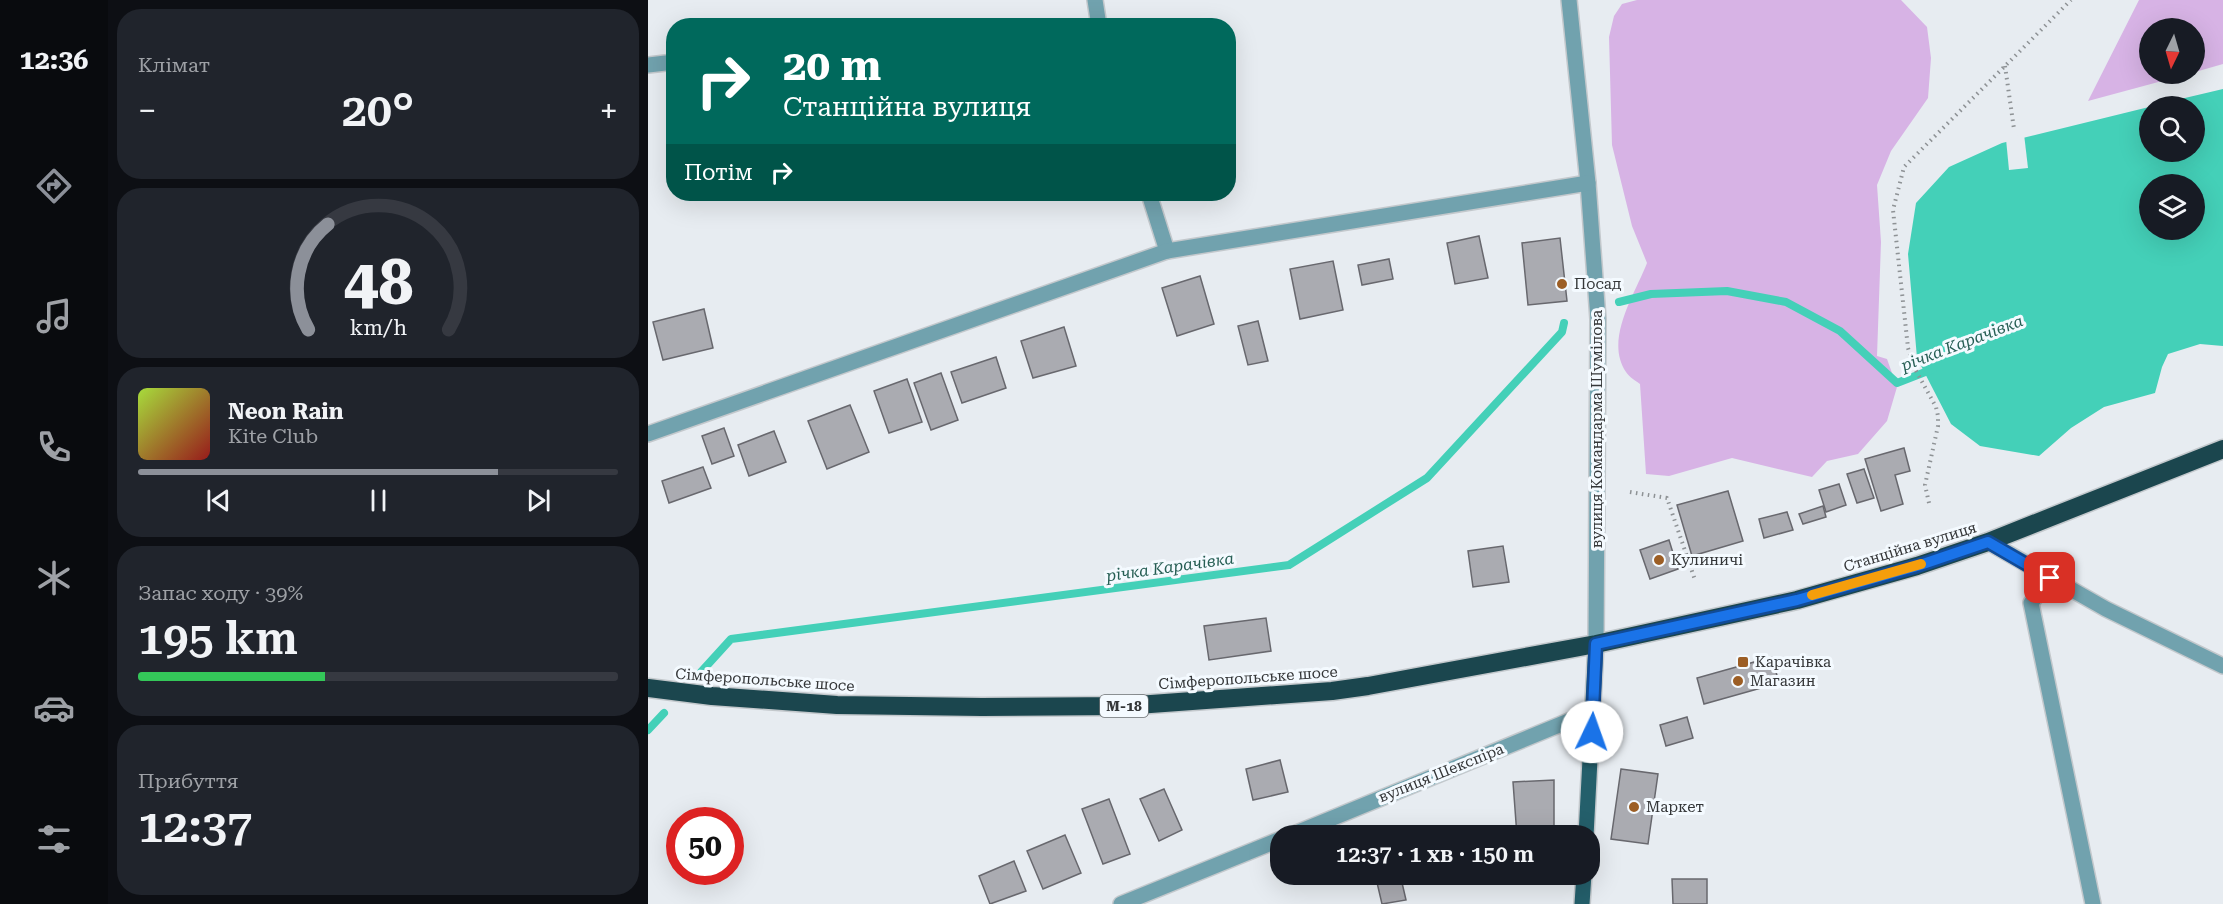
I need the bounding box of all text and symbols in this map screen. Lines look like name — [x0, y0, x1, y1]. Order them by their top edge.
north arrow — [2139, 18, 2205, 84]
map controls — [2139, 18, 2205, 240]
text: 20 m — [783, 41, 881, 90]
icon: right — [684, 42, 762, 120]
text: 12:36 — [20, 44, 88, 76]
text: Клімат — [138, 53, 210, 77]
text: 20° — [342, 84, 414, 137]
text: − — [138, 91, 156, 130]
text: + — [600, 91, 618, 130]
text: Станційна вулиця — [783, 91, 1031, 123]
button: search — [2139, 96, 2205, 162]
icon: right — [765, 156, 798, 189]
text: Потім — [684, 160, 753, 185]
icon: directions — [33, 165, 75, 207]
button: layers — [2139, 174, 2205, 240]
text: 48 — [343, 246, 413, 319]
place label: Посад — [1574, 275, 1622, 293]
marker: Посад — [1555, 277, 1569, 291]
icon: music — [33, 295, 75, 337]
street label: вулиця Командарма Шумілова — [1588, 310, 1606, 548]
water label: річка Карачівка — [1897, 311, 2026, 375]
text: km/h — [349, 315, 407, 340]
text: Neon Rain — [228, 399, 343, 424]
text: Kite Club — [228, 424, 318, 448]
icon: phone — [33, 426, 75, 468]
icon: previous — [202, 484, 235, 517]
icon: pause — [362, 484, 395, 517]
icon: next — [522, 484, 555, 517]
street label: Станційна вулиця — [1841, 518, 1979, 576]
water label: річка Карачівка — [1104, 549, 1236, 586]
place label: Кулиничі — [1671, 551, 1743, 569]
pin — [2024, 552, 2075, 603]
marker: Кулиничі — [1652, 553, 1666, 567]
icon: climate — [33, 557, 75, 599]
icon: arrive — [2033, 561, 2066, 594]
text: Запас ходу · 39% — [138, 581, 303, 605]
text: 195 km — [138, 612, 298, 665]
place label: Карачівка — [1755, 653, 1831, 671]
marker: Карачівка — [1736, 655, 1750, 669]
street label: Сімферопольське шосе — [1158, 663, 1338, 693]
street label: Сімферопольське шосе — [675, 665, 855, 695]
place label: Магазин — [1750, 672, 1816, 690]
marker: Магазин — [1731, 674, 1745, 688]
icon: car — [33, 687, 75, 729]
road number: М-18 — [1100, 695, 1148, 717]
position arrow — [1560, 700, 1624, 764]
street label: вулиця Шекспіра — [1376, 740, 1506, 806]
text: Прибуття — [138, 769, 239, 793]
place label: Маркет — [1646, 798, 1704, 816]
text: 12:37 — [138, 800, 252, 853]
marker: Маркет — [1627, 800, 1641, 814]
speed limit sign: 50 — [666, 807, 744, 885]
icon: filters — [33, 818, 75, 860]
text: 12:37 · 1 хв · 150 m — [1336, 842, 1534, 867]

